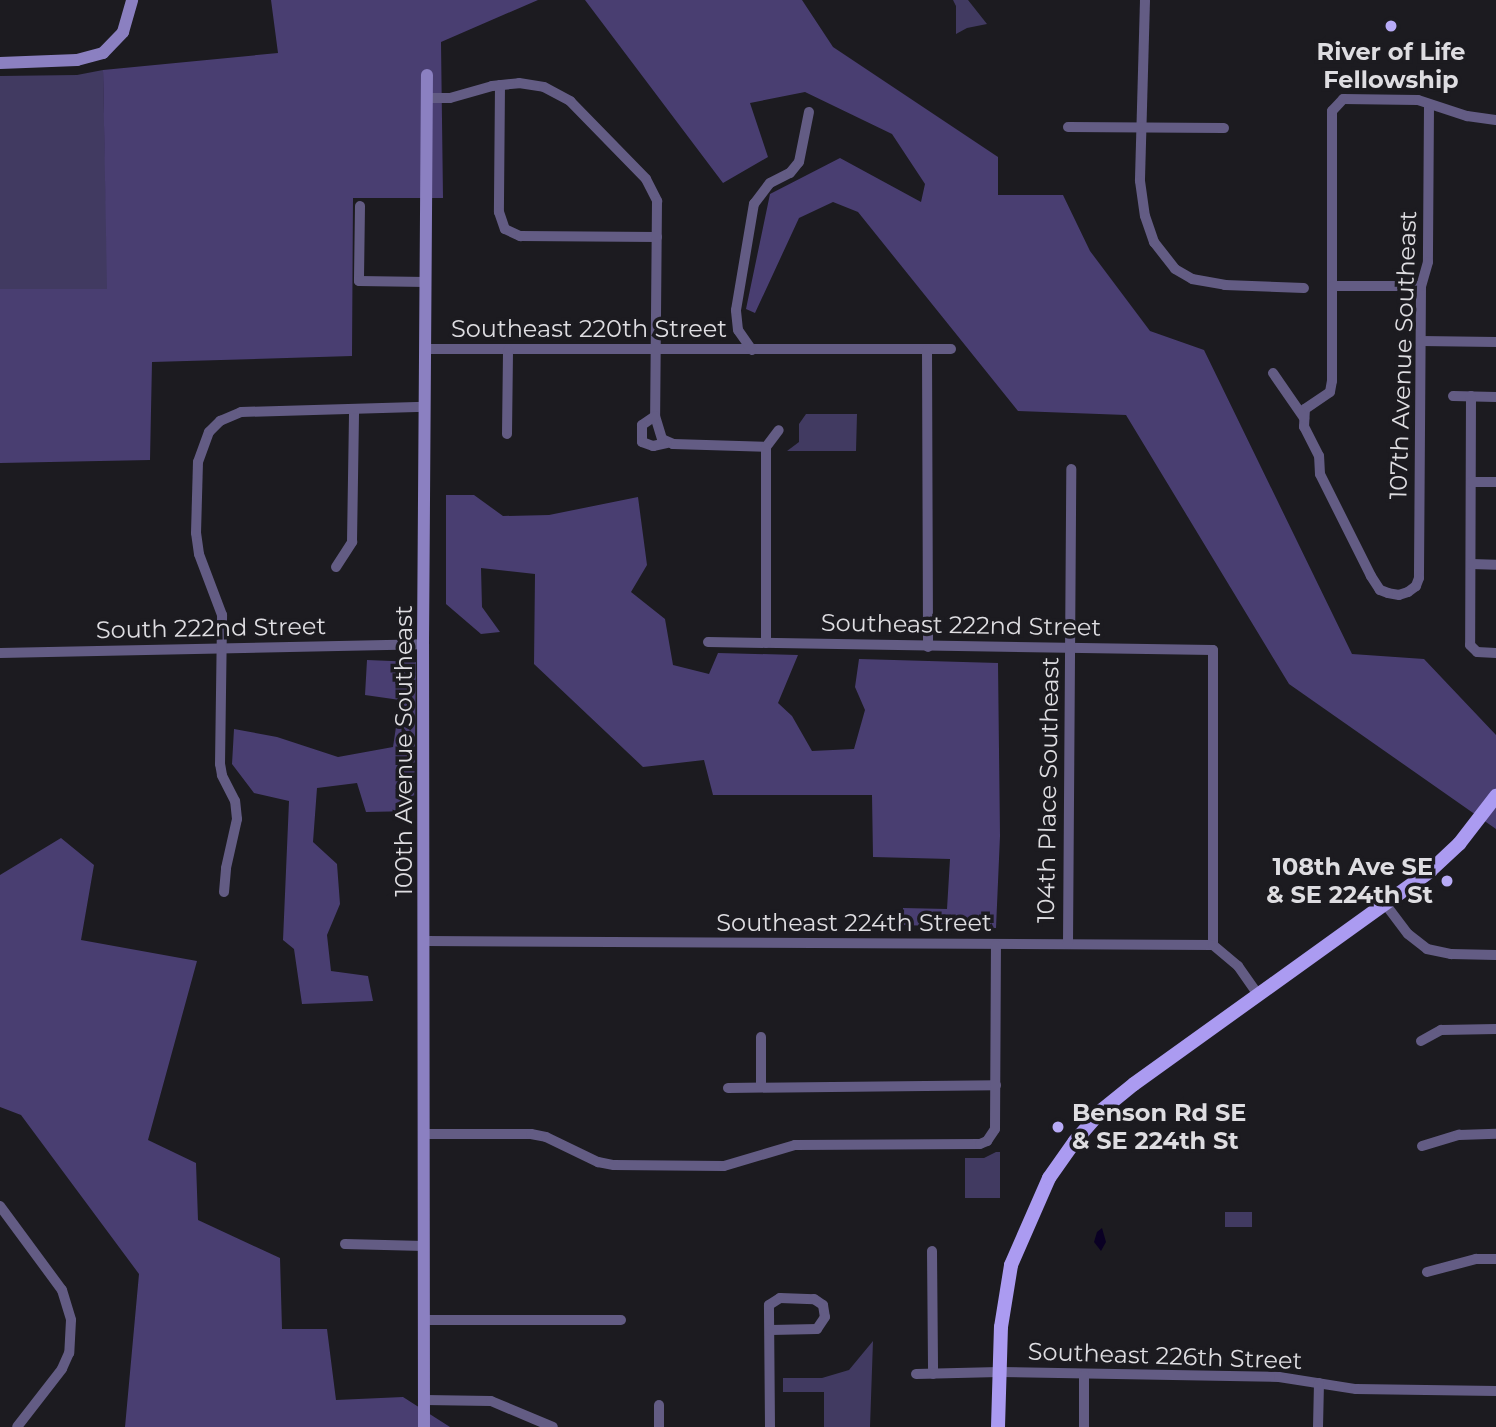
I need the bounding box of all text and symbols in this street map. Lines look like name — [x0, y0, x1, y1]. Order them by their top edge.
marker: River of Life Fellowship — [1383, 18, 1399, 34]
place label: River of Life Fellowship — [1317, 38, 1465, 94]
street label: 107th Avenue Southeast — [1384, 210, 1422, 500]
street label: Southeast 220th Street — [451, 315, 727, 343]
street label: 100th Avenue Southeast — [390, 605, 418, 897]
street label: Southeast 222nd Street — [821, 608, 1101, 642]
street label: South 222nd Street — [96, 612, 326, 644]
street label: 104th Place Southeast — [1031, 657, 1065, 923]
place label: 108th Ave SE & SE 224th St — [1266, 853, 1433, 909]
marker: 108th Ave SE & SE 224th St — [1439, 873, 1455, 889]
street label: Southeast 224th Street — [716, 909, 992, 937]
place label: Benson Rd SE & SE 224th St — [1072, 1099, 1246, 1155]
marker: Benson Rd SE & SE 224th St — [1050, 1119, 1066, 1135]
street label: Southeast 226th Street — [1027, 1337, 1303, 1375]

